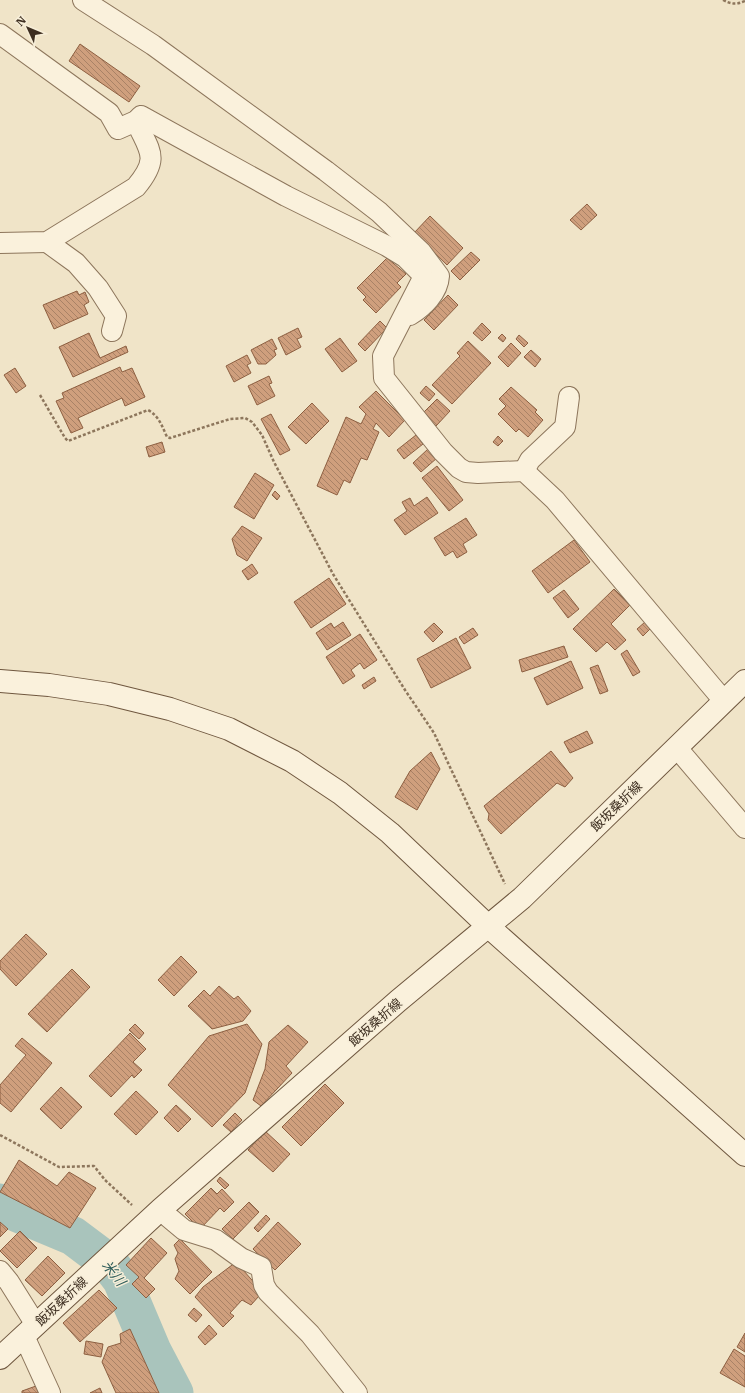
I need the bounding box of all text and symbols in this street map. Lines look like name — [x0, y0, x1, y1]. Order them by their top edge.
north arrow — [8, 8, 48, 48]
text: N — [13, 13, 29, 29]
street label: 飯坂桑折線 — [587, 778, 646, 835]
street label: 飯坂桑折線 — [345, 995, 405, 1050]
water label: 米川 — [98, 1256, 131, 1291]
street label: 飯坂桑折線 — [32, 1273, 91, 1330]

